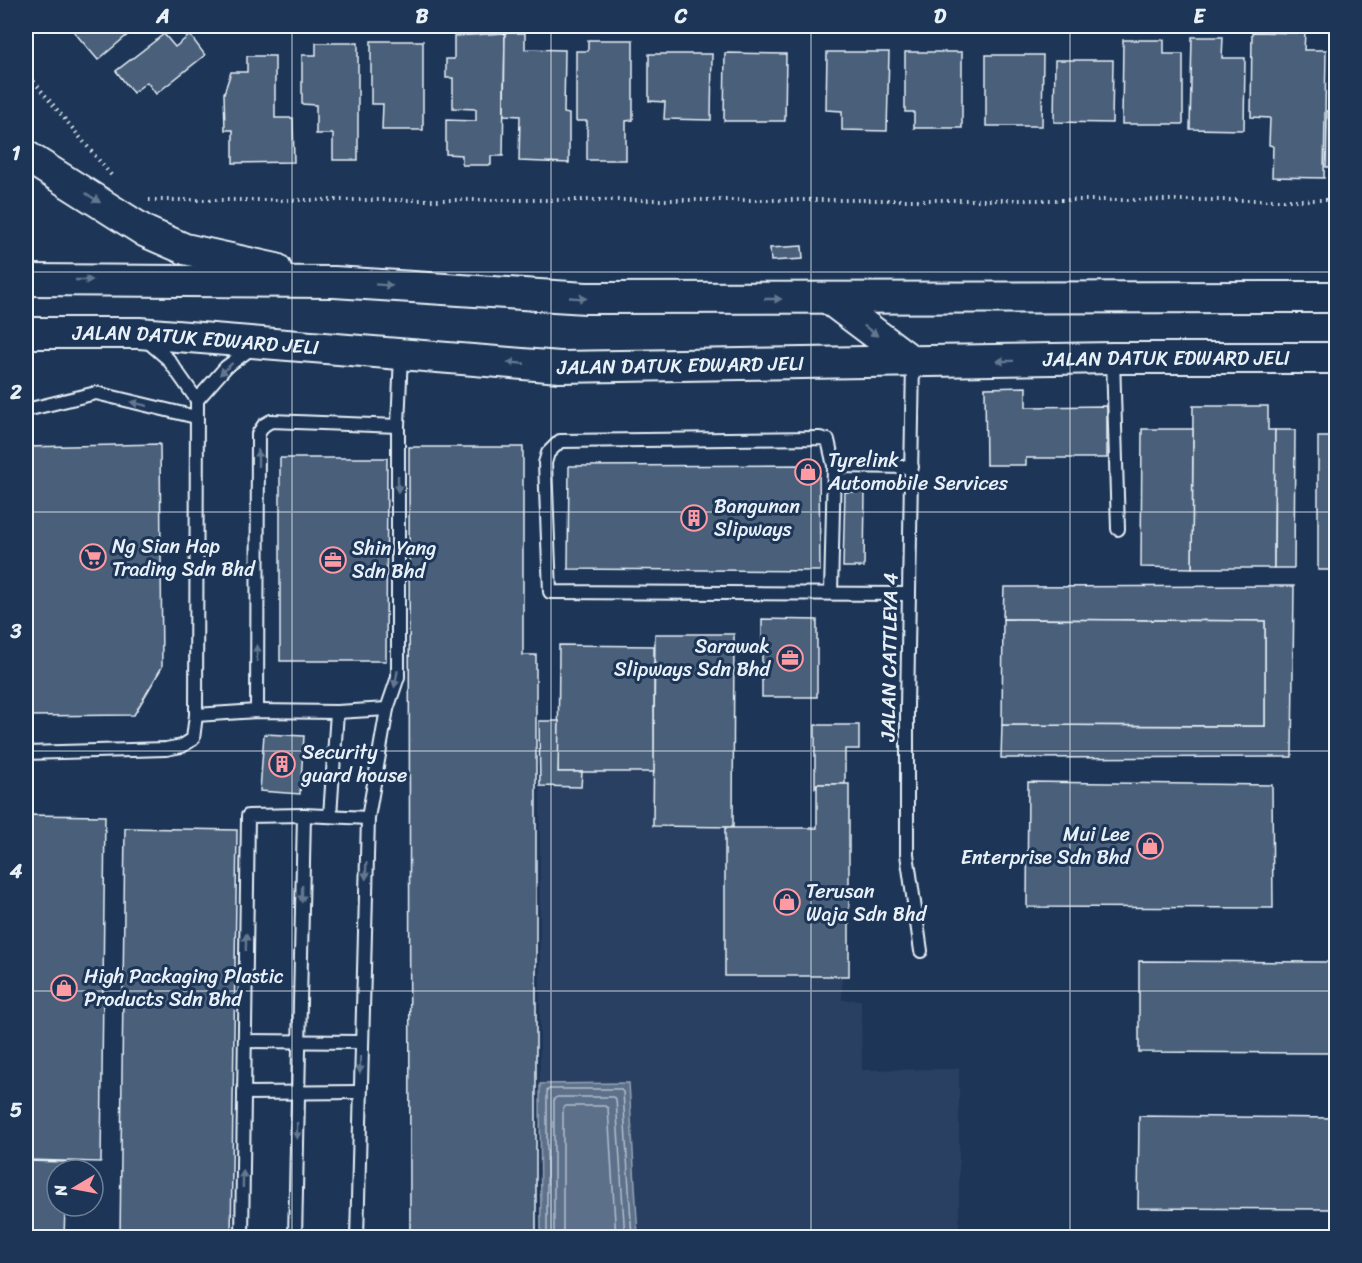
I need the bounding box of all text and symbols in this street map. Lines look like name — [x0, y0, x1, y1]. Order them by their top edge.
text: A — [155, 0, 170, 34]
text: B — [416, 0, 429, 34]
text: C — [674, 0, 688, 34]
text: D — [934, 0, 947, 34]
text: E — [1193, 0, 1206, 34]
text: 1 — [12, 136, 21, 171]
one-way arrow — [85, 192, 101, 203]
one-way arrow — [74, 275, 93, 285]
one-way arrow — [374, 281, 393, 290]
one-way arrow — [569, 293, 588, 302]
one-way arrow — [764, 294, 783, 304]
street label: JALAN DATUK EDWARD JELI — [72, 316, 320, 365]
one-way arrow — [864, 324, 879, 336]
street label: JALAN DATUK EDWARD JELI — [1042, 341, 1290, 377]
street label: JALAN DATUK EDWARD JELI — [556, 346, 804, 385]
one-way arrow — [996, 356, 1015, 365]
one-way arrow — [507, 358, 526, 368]
one-way arrow — [219, 362, 234, 375]
text: 2 — [9, 375, 22, 410]
one-way arrow — [130, 398, 149, 408]
place label: Tyrelink Automobile Services — [827, 443, 1009, 501]
one-way arrow — [253, 448, 263, 467]
shop icon: Tyrelink Automobile Services — [793, 457, 823, 487]
one-way arrow — [393, 475, 403, 494]
place label: Bangunan Slipways — [714, 489, 800, 547]
building icon: Bangunan Slipways — [679, 503, 709, 533]
place label: Ng Sian Hap Trading Sdn Bhd — [112, 529, 256, 587]
place label: Shin Yang Sdn Bhd — [352, 531, 436, 589]
supermarket icon: Ng Sian Hap Trading Sdn Bhd — [78, 542, 108, 572]
office icon: Shin Yang Sdn Bhd — [318, 545, 348, 575]
street label: JALAN CATTLEYA 4 — [871, 572, 908, 743]
text: 3 — [10, 614, 22, 649]
place label: Sarawak Slipways Sdn Bhd — [614, 629, 771, 687]
one-way arrow — [252, 643, 262, 662]
office icon: Sarawak Slipways Sdn Bhd — [775, 643, 805, 673]
one-way arrow — [391, 670, 400, 689]
place label: Security guard house — [300, 735, 407, 793]
building icon: Security guard house — [267, 749, 297, 779]
place label: Mui Lee Enterprise Sdn Bhd — [961, 817, 1131, 875]
shop icon: Mui Lee Enterprise Sdn Bhd — [1135, 831, 1165, 861]
text: 4 — [9, 854, 23, 889]
one-way arrow — [361, 861, 371, 880]
place label: Terusan Waja Sdn Bhd — [806, 874, 928, 932]
one-way arrow — [297, 885, 307, 904]
shop icon: Terusan Waja Sdn Bhd — [772, 887, 802, 917]
one-way arrow — [241, 933, 251, 952]
place label: High Packaging Plastic Products Sdn Bhd — [84, 959, 284, 1017]
shop icon: High Packaging Plastic Products Sdn Bhd — [49, 973, 79, 1003]
one-way arrow — [355, 1056, 365, 1075]
text: 5 — [10, 1093, 22, 1128]
one-way arrow — [292, 1122, 302, 1141]
north arrow — [45, 1158, 105, 1218]
one-way arrow — [238, 1170, 248, 1189]
text: N — [45, 1182, 76, 1199]

